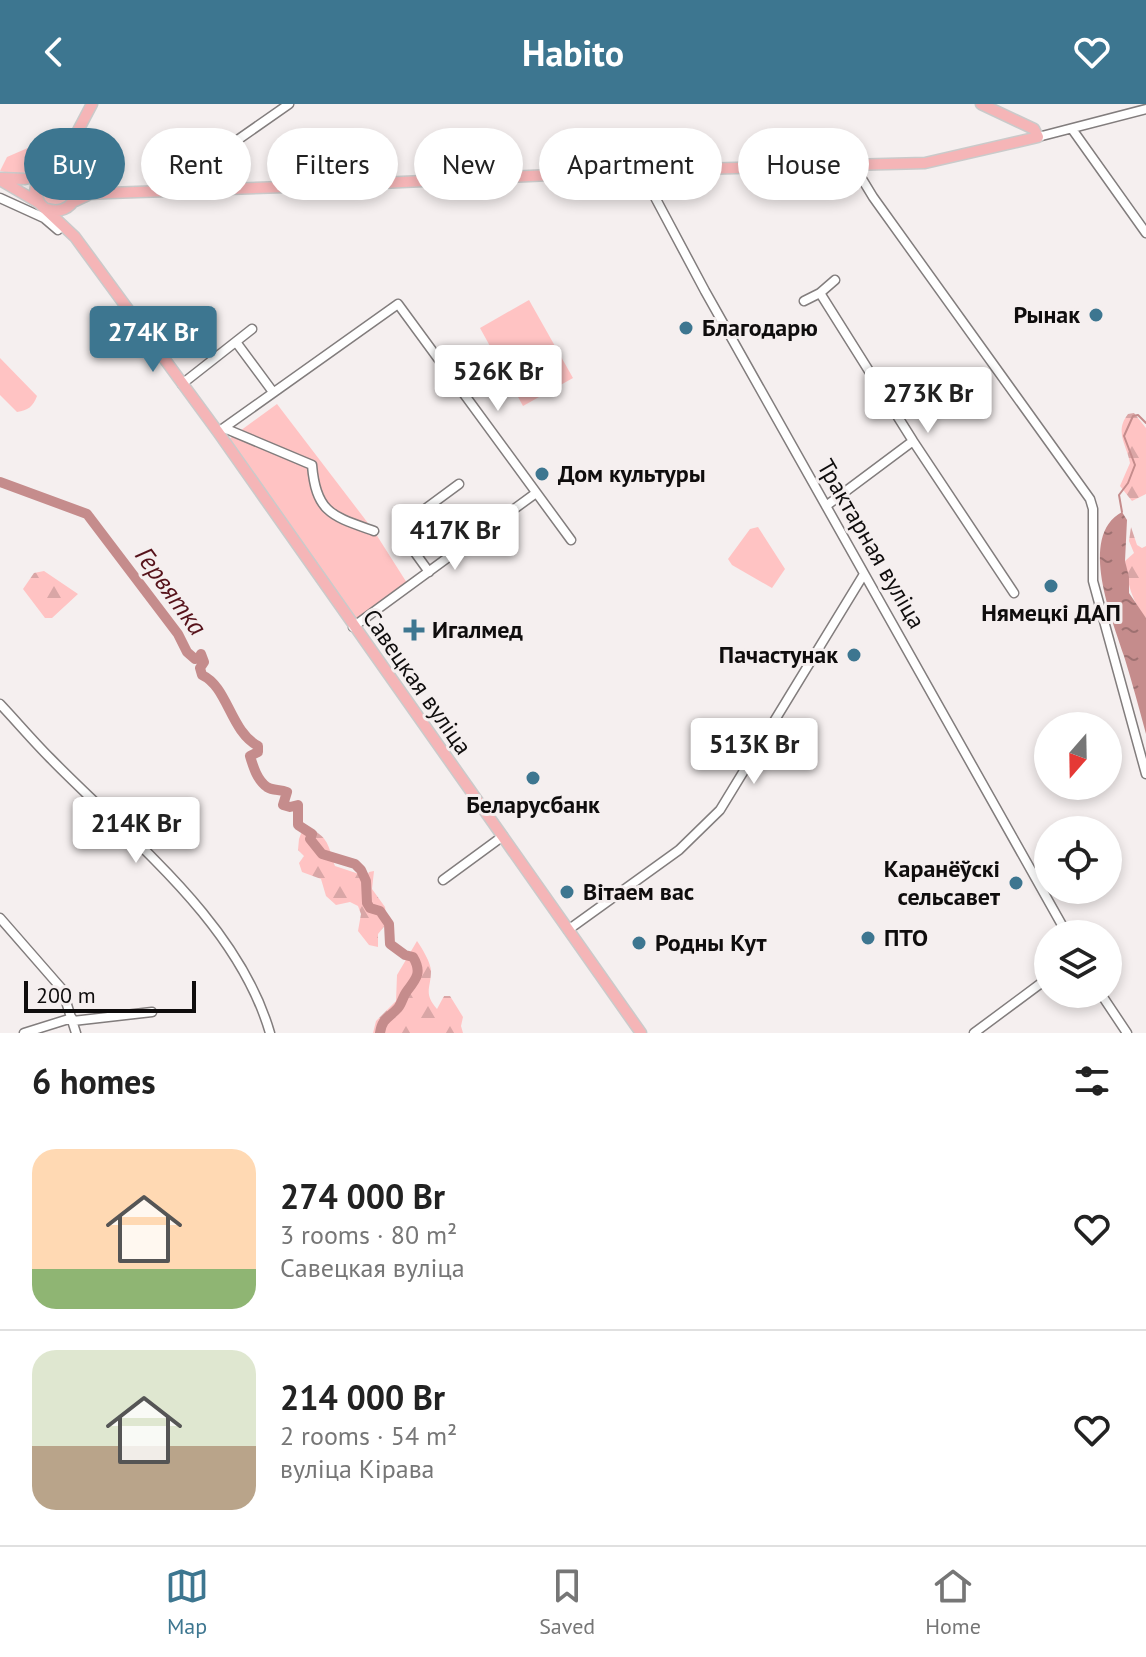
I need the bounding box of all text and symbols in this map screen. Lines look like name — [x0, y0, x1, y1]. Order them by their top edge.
text: Habito — [522, 29, 624, 76]
icon: back — [32, 30, 76, 74]
icon: heart — [1070, 30, 1114, 74]
chip: Buy — [24, 128, 125, 200]
chip: Rent — [141, 128, 251, 200]
chip: Filters — [267, 128, 398, 200]
chip: New — [414, 128, 523, 200]
chip: Apartment — [539, 128, 722, 200]
chip: House — [738, 128, 869, 200]
place label: Рынак — [1013, 299, 1080, 330]
pin: 274K Br — [79, 306, 227, 374]
marker: Рынак — [1087, 306, 1105, 324]
place label: Благодарю — [702, 312, 818, 343]
text: 274K Br — [108, 315, 198, 348]
marker: Благодарю — [677, 319, 695, 337]
pin: 526K Br — [424, 345, 572, 413]
text: 526K Br — [453, 354, 543, 387]
pin: 273K Br — [854, 367, 1002, 435]
text: 273K Br — [883, 376, 973, 409]
street label: Трактарная вуліца — [810, 453, 932, 634]
place label: Дом культуры — [558, 458, 706, 489]
marker: Дом культуры — [533, 465, 551, 483]
pin: 417K Br — [381, 504, 529, 572]
text: 417K Br — [410, 513, 500, 546]
water label: Гервятка — [128, 540, 215, 642]
marker: Нямецкі ДАП — [1042, 577, 1060, 595]
place label: Нямецкі ДАП — [981, 597, 1121, 628]
street label: Савецкая вуліца — [356, 603, 479, 760]
place label: Игалмед — [432, 614, 523, 645]
marker: Игалмед — [403, 619, 425, 641]
place label: Пачастунак — [719, 639, 838, 670]
marker: Пачастунак — [845, 646, 863, 664]
north arrow — [1034, 712, 1122, 800]
map controls — [1034, 712, 1122, 1008]
pin: 513K Br — [680, 718, 828, 786]
text: 513K Br — [709, 727, 799, 760]
marker: Беларусбанк — [524, 769, 542, 787]
place label: Беларусбанк — [466, 789, 600, 820]
pin: 214K Br — [62, 797, 210, 865]
text: 214K Br — [91, 806, 181, 839]
button: locate — [1034, 816, 1122, 904]
place label: Каранёўскі сельсавет — [884, 853, 1001, 912]
marker: Каранёўскі сельсавет — [1007, 874, 1025, 892]
place label: Вітаем вас — [583, 876, 694, 907]
marker: Вітаем вас — [558, 883, 576, 901]
button: layers — [1034, 920, 1122, 1008]
place label: ПТО — [884, 922, 928, 953]
place label: Родны Кут — [655, 927, 768, 958]
marker: ПТО — [859, 929, 877, 947]
marker: Родны Кут — [630, 934, 648, 952]
scale bar — [24, 977, 196, 1013]
text: 200 m — [36, 981, 96, 1009]
text: 6 homes — [32, 1059, 156, 1103]
icon: filters — [1070, 1059, 1114, 1103]
text: 274 000 Br — [280, 1174, 445, 1218]
icon: home — [96, 1181, 192, 1277]
icon: heart — [1070, 1207, 1114, 1251]
text: 3 rooms · 80 m² — [280, 1218, 457, 1251]
text: Савецкая вуліца — [280, 1251, 465, 1284]
text: 214 000 Br — [280, 1375, 445, 1419]
icon: home — [96, 1382, 192, 1478]
icon: heart — [1070, 1408, 1114, 1452]
text: 2 rooms · 54 m² — [280, 1419, 457, 1452]
text: вуліца Кірава — [280, 1452, 435, 1485]
tab: Map — [165, 1564, 209, 1640]
tab: Saved — [539, 1564, 595, 1640]
tab: Home — [925, 1564, 981, 1640]

